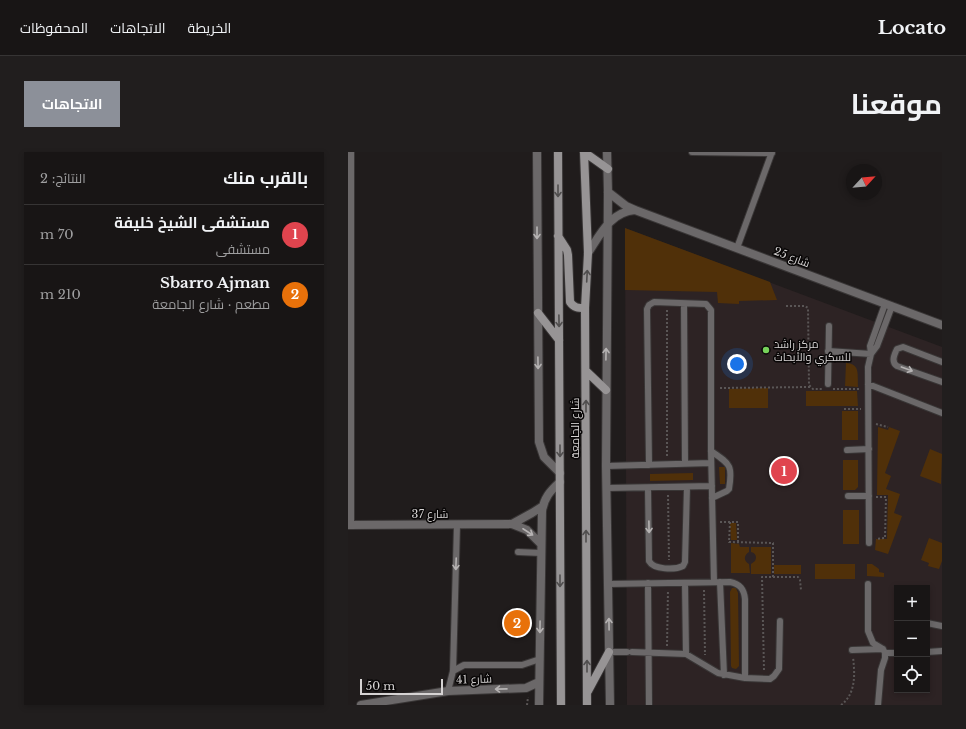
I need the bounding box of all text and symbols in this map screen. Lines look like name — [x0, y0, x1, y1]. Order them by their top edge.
text: Locato — [878, 16, 946, 39]
text: المحفوظات — [20, 19, 88, 37]
text: الاتجاهات — [110, 19, 166, 37]
text: الخريطة — [188, 19, 231, 37]
button: الاتجاهات — [24, 81, 120, 127]
text: موقعنا — [851, 87, 942, 122]
north arrow — [846, 164, 882, 200]
text: بالقرب منك — [223, 168, 308, 189]
text: النتائج: 2 — [40, 170, 86, 187]
one-way arrow — [554, 184, 562, 197]
text: مستشفى الشيخ خليفة — [114, 213, 270, 232]
text: 70 m — [40, 226, 74, 243]
text: 1 — [292, 226, 298, 243]
one-way arrow — [533, 226, 541, 239]
text: مستشفى — [216, 241, 270, 258]
street label: شارع 25 — [772, 244, 812, 271]
one-way arrow — [583, 270, 590, 283]
text: Sbarro Ajman — [160, 273, 270, 292]
text: 210 m — [40, 286, 81, 303]
text: 2 — [291, 286, 299, 303]
text: مطعم · شارع الجامعة — [152, 296, 270, 313]
one-way arrow — [555, 314, 562, 327]
place label: مركز راشد للسكري والأبحاث — [774, 337, 851, 366]
marker: مركز راشد للسكري والأبحاث — [761, 345, 771, 355]
one-way arrow — [602, 348, 610, 361]
your location — [727, 354, 747, 374]
one-way arrow — [534, 356, 542, 369]
one-way arrow — [900, 365, 912, 373]
street label: شارع الجامعة — [568, 398, 583, 458]
one-way arrow — [582, 400, 590, 413]
one-way arrow — [556, 444, 564, 457]
pin: 1 — [771, 456, 797, 486]
street label: شارع 37 — [412, 507, 448, 522]
one-way arrow — [645, 520, 652, 533]
one-way arrow — [522, 528, 534, 536]
one-way arrow — [583, 530, 590, 543]
one-way arrow — [452, 557, 460, 570]
one-way arrow — [557, 574, 564, 587]
map controls — [894, 585, 930, 693]
button: + — [894, 585, 930, 621]
pin: 2 — [504, 608, 530, 638]
one-way arrow — [605, 618, 613, 631]
one-way arrow — [536, 620, 544, 633]
button: − — [894, 621, 930, 657]
button: locate — [894, 657, 930, 693]
one-way arrow — [583, 660, 591, 673]
street label: شارع 41 — [456, 671, 492, 688]
scale bar — [360, 677, 443, 696]
text: 50 m — [366, 679, 395, 693]
one-way arrow — [495, 685, 508, 693]

